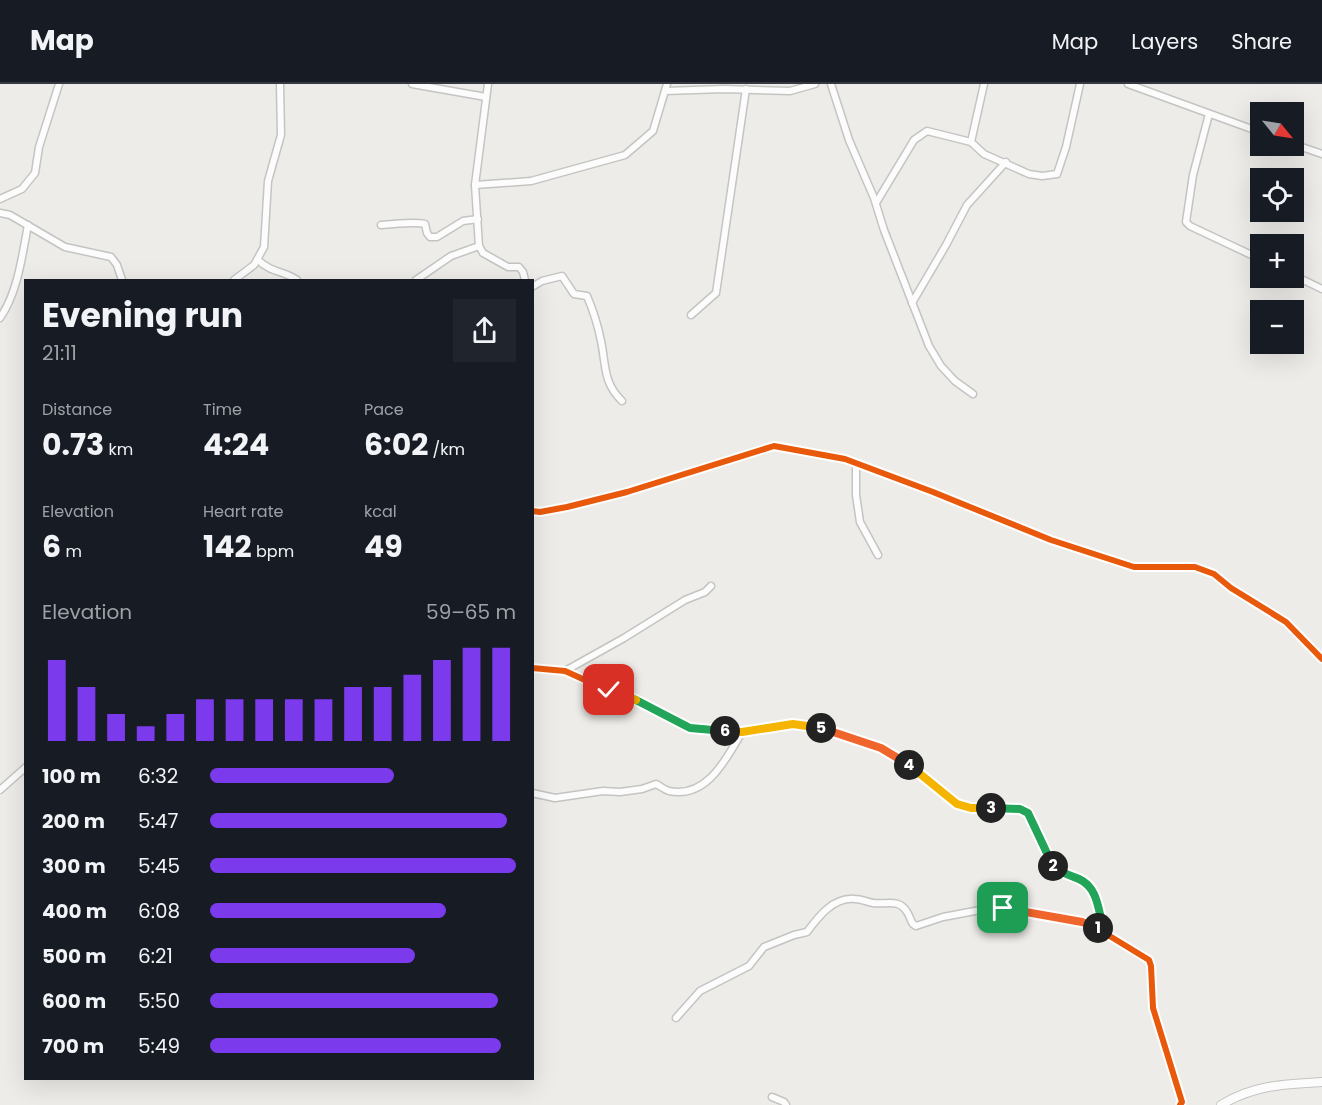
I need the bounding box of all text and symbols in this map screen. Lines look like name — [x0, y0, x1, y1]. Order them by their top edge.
text: Map — [30, 21, 94, 60]
text: Map — [1052, 27, 1098, 56]
text: Layers — [1131, 27, 1198, 56]
text: Share — [1231, 27, 1292, 56]
north arrow — [1250, 102, 1304, 156]
map controls — [1250, 102, 1304, 354]
button: locate — [1250, 168, 1304, 222]
button: + — [1250, 234, 1304, 288]
text: Evening run — [42, 292, 243, 339]
button: share — [453, 299, 516, 362]
button: − — [1250, 300, 1304, 354]
text: 21:11 — [42, 339, 77, 367]
text: Distance — [42, 398, 112, 421]
text: Time — [203, 398, 242, 421]
text: Pace — [364, 398, 404, 421]
text: 0.73 — [42, 423, 104, 466]
text: 4:24 — [203, 423, 269, 466]
text: 6:02 — [364, 423, 428, 466]
text: km — [104, 438, 133, 461]
text: /km — [428, 438, 465, 461]
text: Elevation — [42, 500, 114, 523]
text: Heart rate — [203, 500, 283, 523]
text: kcal — [364, 500, 397, 523]
text: 6 — [42, 525, 61, 568]
text: 142 — [203, 525, 252, 568]
text: 49 — [364, 525, 403, 568]
text: m — [61, 540, 82, 563]
text: bpm — [252, 540, 294, 563]
text: Elevation — [42, 598, 132, 626]
text: 59–65 m — [426, 598, 516, 626]
pin — [583, 664, 634, 715]
icon: check — [592, 673, 625, 706]
pin: 5 — [806, 713, 836, 743]
pin: 6 — [710, 716, 740, 746]
text: 5 — [816, 716, 826, 739]
text: 6 — [720, 719, 730, 742]
pin: 4 — [894, 750, 924, 780]
text: 4 — [904, 753, 914, 776]
text: 100 m — [42, 762, 101, 790]
text: 6:32 — [138, 762, 178, 790]
pin: 3 — [976, 793, 1006, 823]
text: 3 — [986, 796, 996, 819]
text: 200 m — [42, 807, 105, 835]
text: 5:47 — [138, 807, 178, 835]
pin: 2 — [1038, 851, 1068, 881]
text: 300 m — [42, 852, 106, 880]
text: 5:45 — [138, 852, 180, 880]
text: 2 — [1048, 854, 1058, 877]
pin — [977, 882, 1028, 933]
icon: arrive — [986, 891, 1019, 924]
text: 400 m — [42, 897, 107, 925]
text: 6:08 — [138, 897, 180, 925]
pin: 1 — [1083, 913, 1113, 943]
text: 1 — [1095, 916, 1101, 939]
text: 500 m — [42, 942, 107, 970]
text: 6:21 — [138, 942, 173, 970]
text: 600 m — [42, 987, 106, 1015]
text: 5:50 — [138, 987, 180, 1015]
text: 700 m — [42, 1032, 104, 1060]
text: 5:49 — [138, 1032, 180, 1060]

